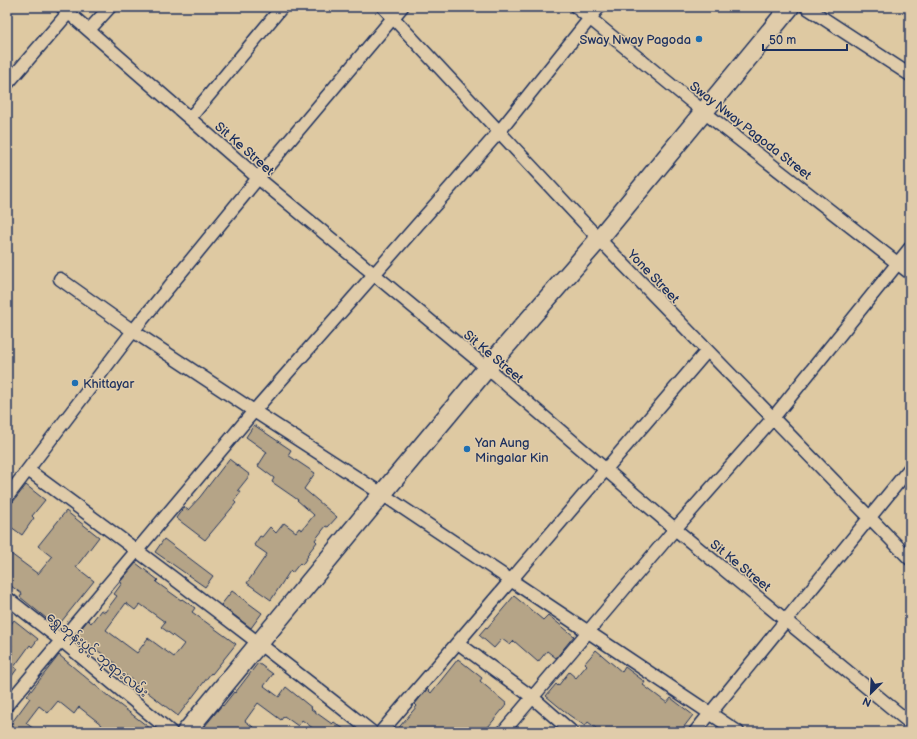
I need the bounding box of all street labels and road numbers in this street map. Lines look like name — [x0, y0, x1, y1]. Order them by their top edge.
street label: Sway Nway Pagoda Street — [686, 78, 815, 183]
street label: Sit Ke Street — [211, 119, 277, 179]
street label: Yone Street — [623, 246, 683, 307]
street label: Sit Ke Street — [460, 327, 527, 386]
street label: Sit Ke Street — [707, 536, 774, 595]
street label: ရွှေဘုန်းပွင့် ဘုရားလမ်း — [42, 608, 152, 702]

